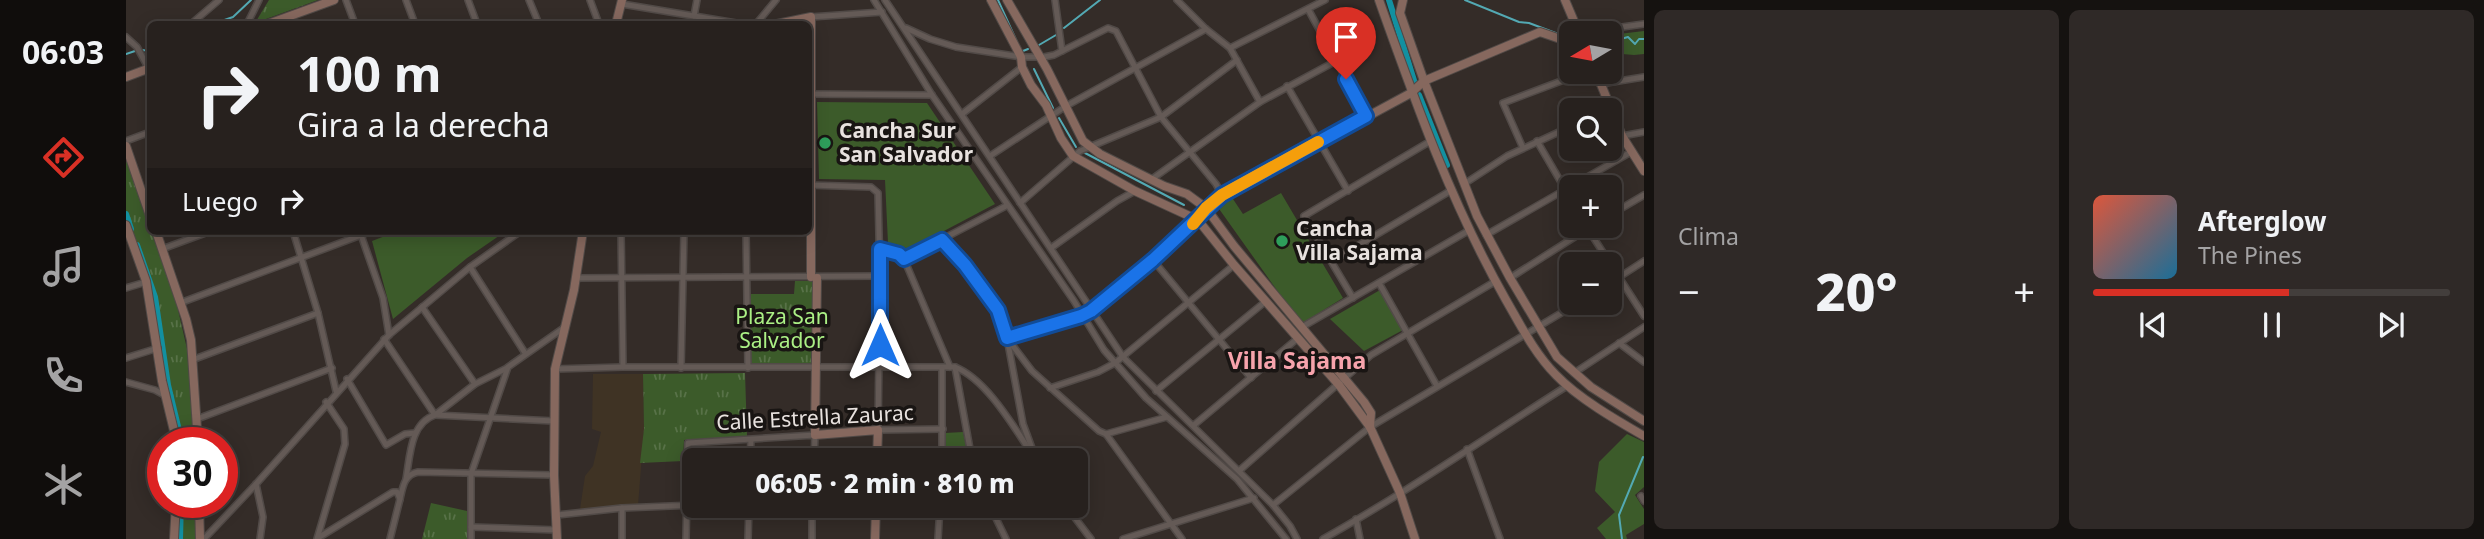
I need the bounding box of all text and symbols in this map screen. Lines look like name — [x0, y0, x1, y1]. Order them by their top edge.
pin — [1316, 7, 1376, 79]
icon: arrive — [1327, 18, 1365, 56]
north arrow — [1559, 21, 1622, 84]
map controls — [1559, 21, 1622, 315]
text: 06:03 — [22, 30, 104, 73]
text: 100 m — [297, 40, 442, 106]
icon: right — [182, 49, 273, 140]
button: search — [1559, 98, 1622, 161]
text: Gira a la derecha — [297, 103, 550, 146]
place label: Cancha Sur San Salvador — [839, 116, 974, 168]
icon: directions — [39, 133, 88, 182]
marker: Cancha Sur San Salvador — [817, 135, 833, 151]
button: + — [1559, 175, 1622, 238]
icon: right — [272, 182, 310, 220]
text: Luego — [182, 183, 258, 219]
text: Afterglow — [2198, 203, 2326, 239]
place label: Cancha Villa Sajama — [1296, 214, 1423, 266]
text: Clima — [1678, 220, 1739, 252]
marker: Cancha Villa Sajama — [1274, 233, 1290, 249]
text: The Pines — [2198, 239, 2302, 271]
icon: music — [39, 242, 88, 291]
button: − — [1559, 252, 1622, 315]
text: 20° — [1815, 255, 1898, 326]
text: − — [1678, 265, 1700, 317]
text: + — [2013, 265, 2035, 317]
park label: Plaza San Salvador — [735, 302, 829, 354]
icon: previous — [2134, 306, 2172, 344]
icon: pause — [2253, 306, 2291, 344]
icon: next — [2372, 306, 2410, 344]
position arrow — [843, 308, 917, 382]
district label: Villa Sajama — [1228, 344, 1366, 376]
icon: phone — [39, 351, 88, 400]
street label: Calle Estrella Zaurac — [716, 398, 914, 436]
speed limit sign: 30 — [147, 427, 238, 518]
icon: climate — [39, 460, 88, 509]
text: 06:05 · 2 min · 810 m — [755, 465, 1015, 501]

